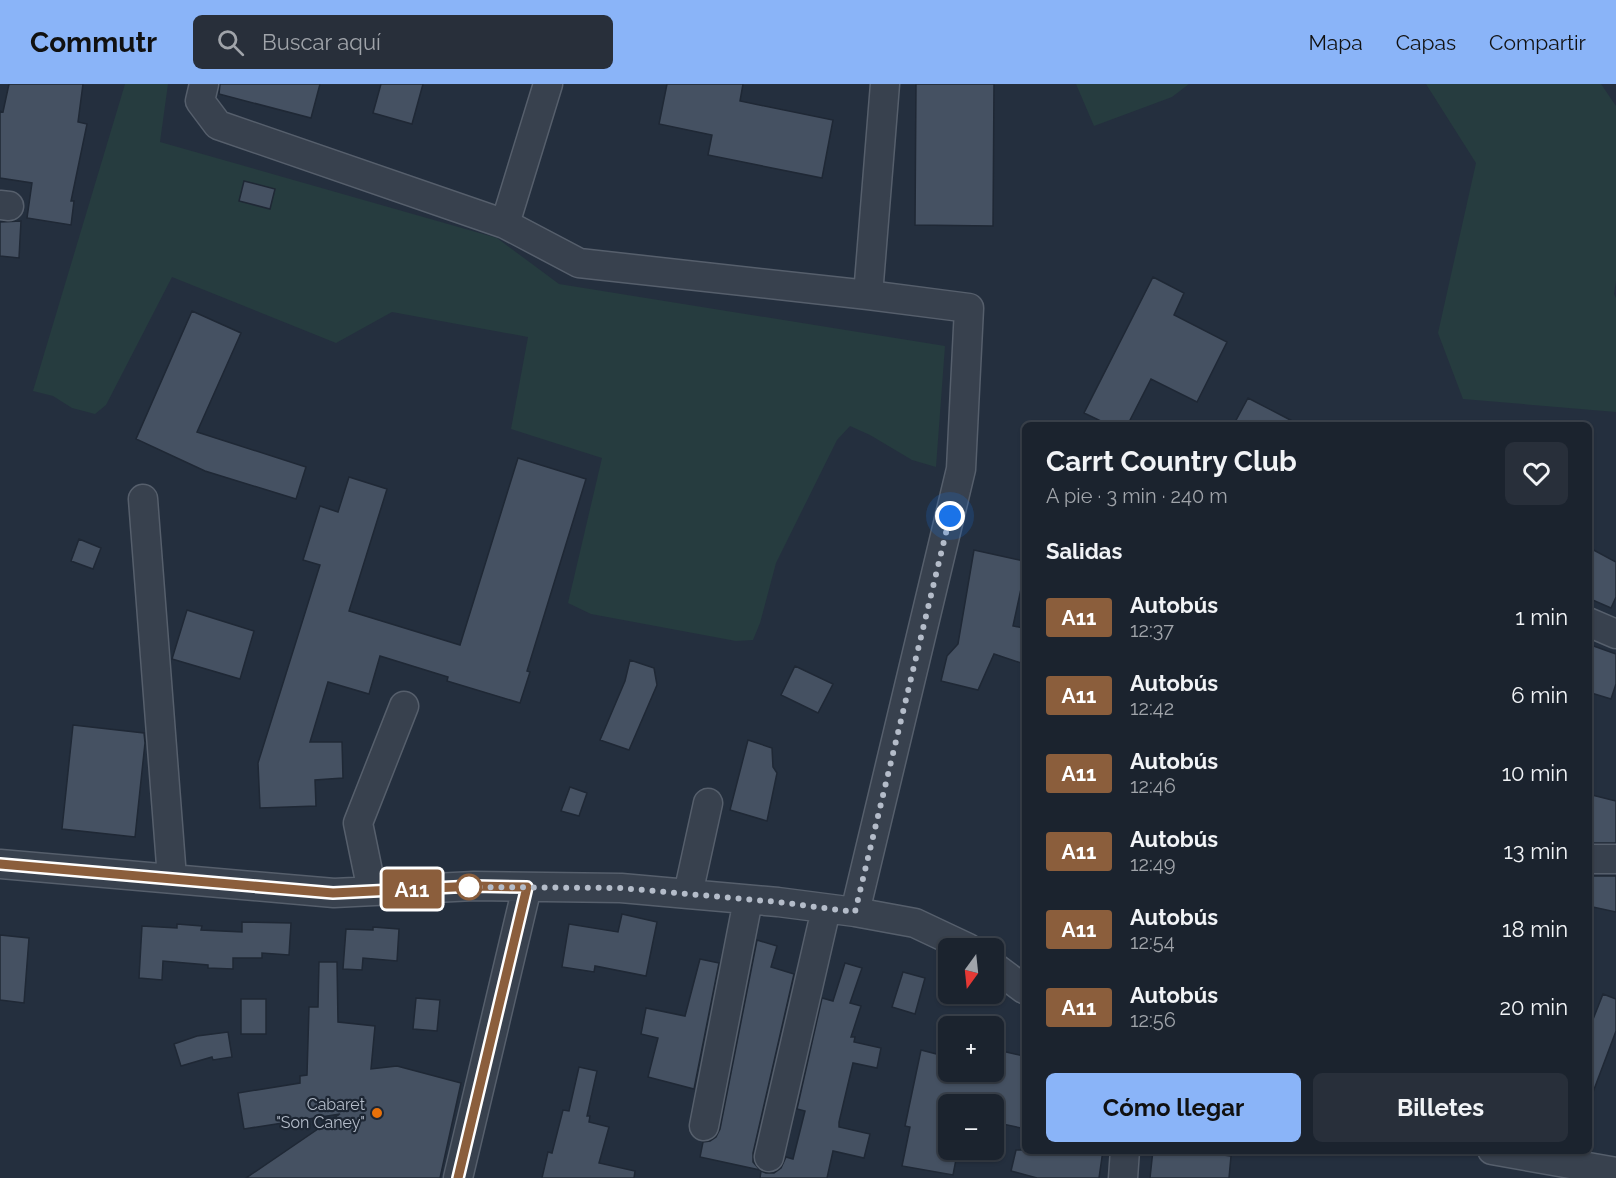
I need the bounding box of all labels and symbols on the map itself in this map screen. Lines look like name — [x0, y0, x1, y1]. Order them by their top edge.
your location — [935, 501, 965, 531]
line badge: A11 — [378, 870, 446, 908]
unlabelled marker — [456, 874, 482, 900]
north arrow — [938, 938, 1004, 1004]
place label: Cabaret "Son Caney" — [276, 1095, 366, 1132]
marker: Cabaret "Son Caney" — [370, 1106, 384, 1120]

